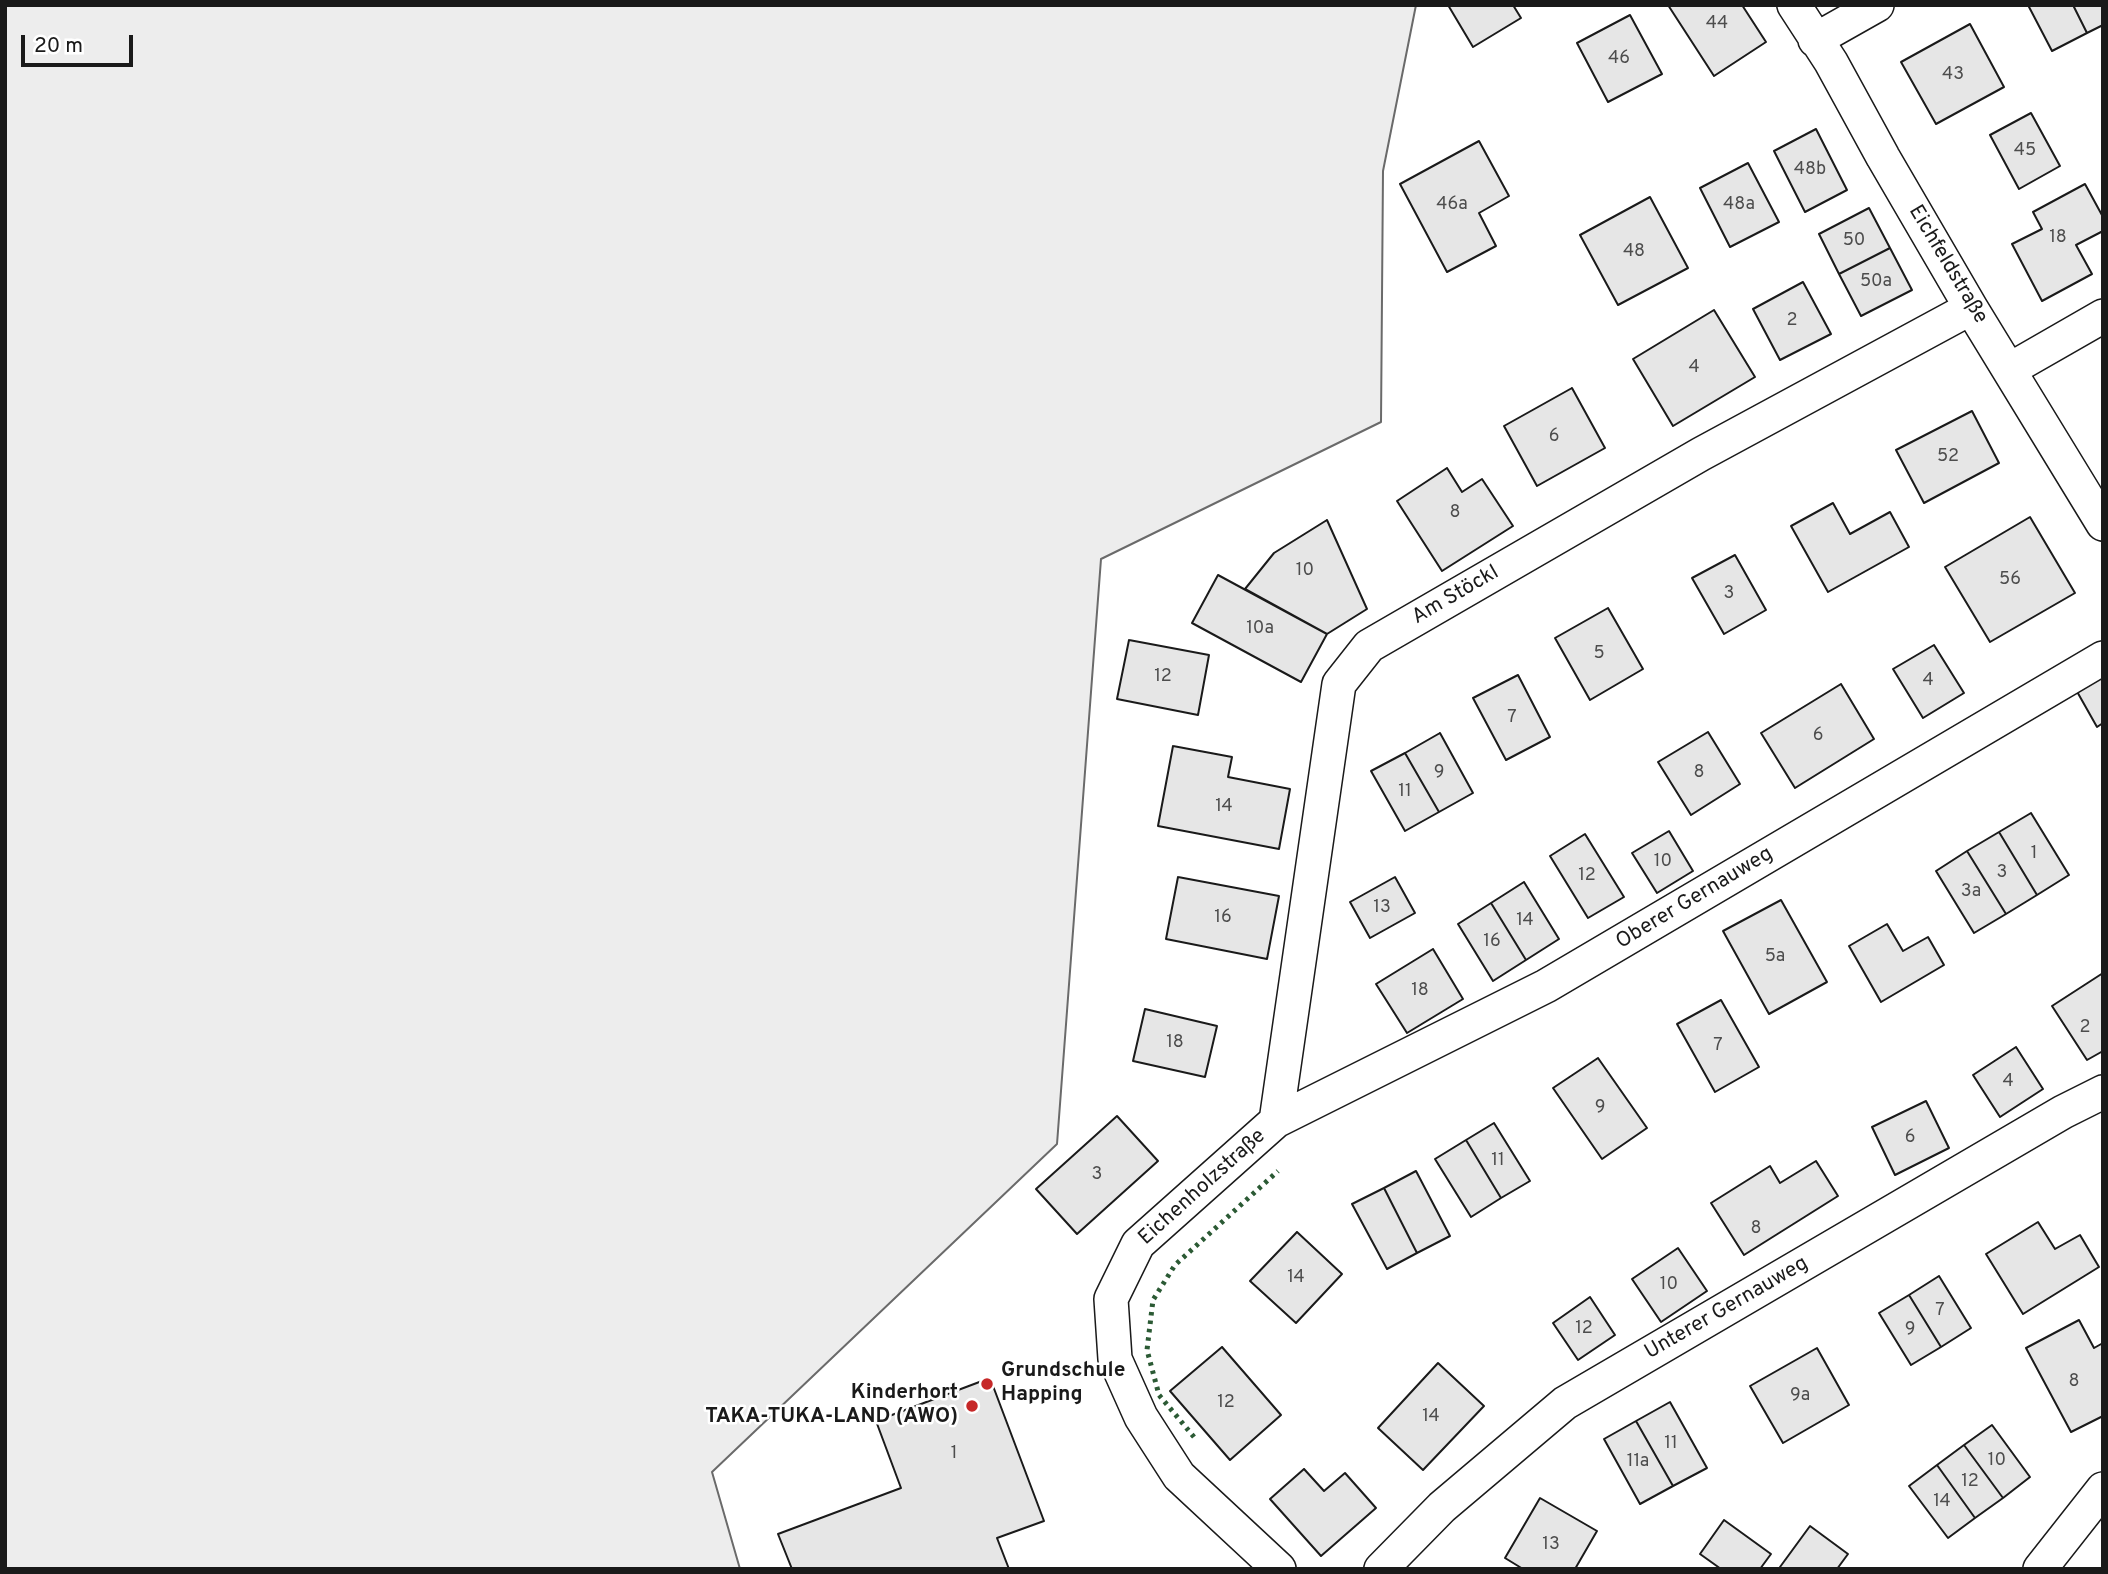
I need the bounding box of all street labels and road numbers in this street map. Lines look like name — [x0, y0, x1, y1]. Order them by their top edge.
street label: Eichfeldstraße — [1902, 201, 1992, 329]
street label: Am Stöckl — [1408, 561, 1504, 631]
street label: Oberer Gernauweg — [1612, 842, 1778, 956]
street label: Eichenholzstraße — [1134, 1124, 1272, 1252]
street label: Unterer Gernauweg — [1641, 1252, 1813, 1366]

